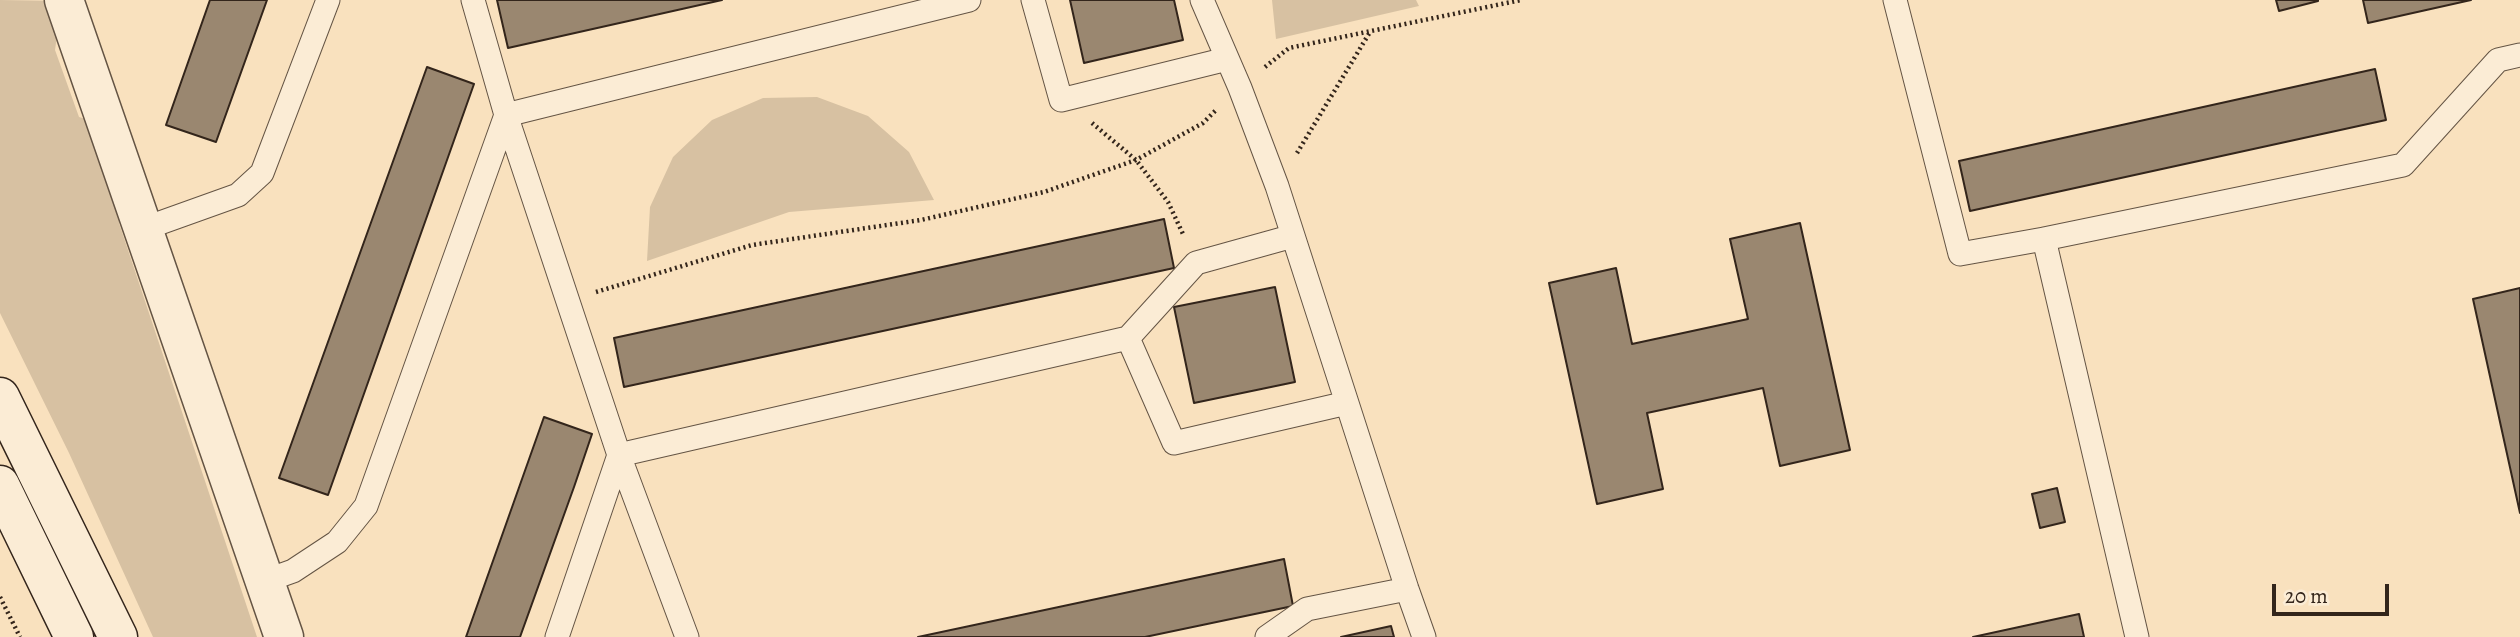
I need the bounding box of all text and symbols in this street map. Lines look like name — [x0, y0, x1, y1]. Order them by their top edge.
scale bar — [2275, 570, 2392, 614]
text: 20 m — [2285, 582, 2328, 610]

